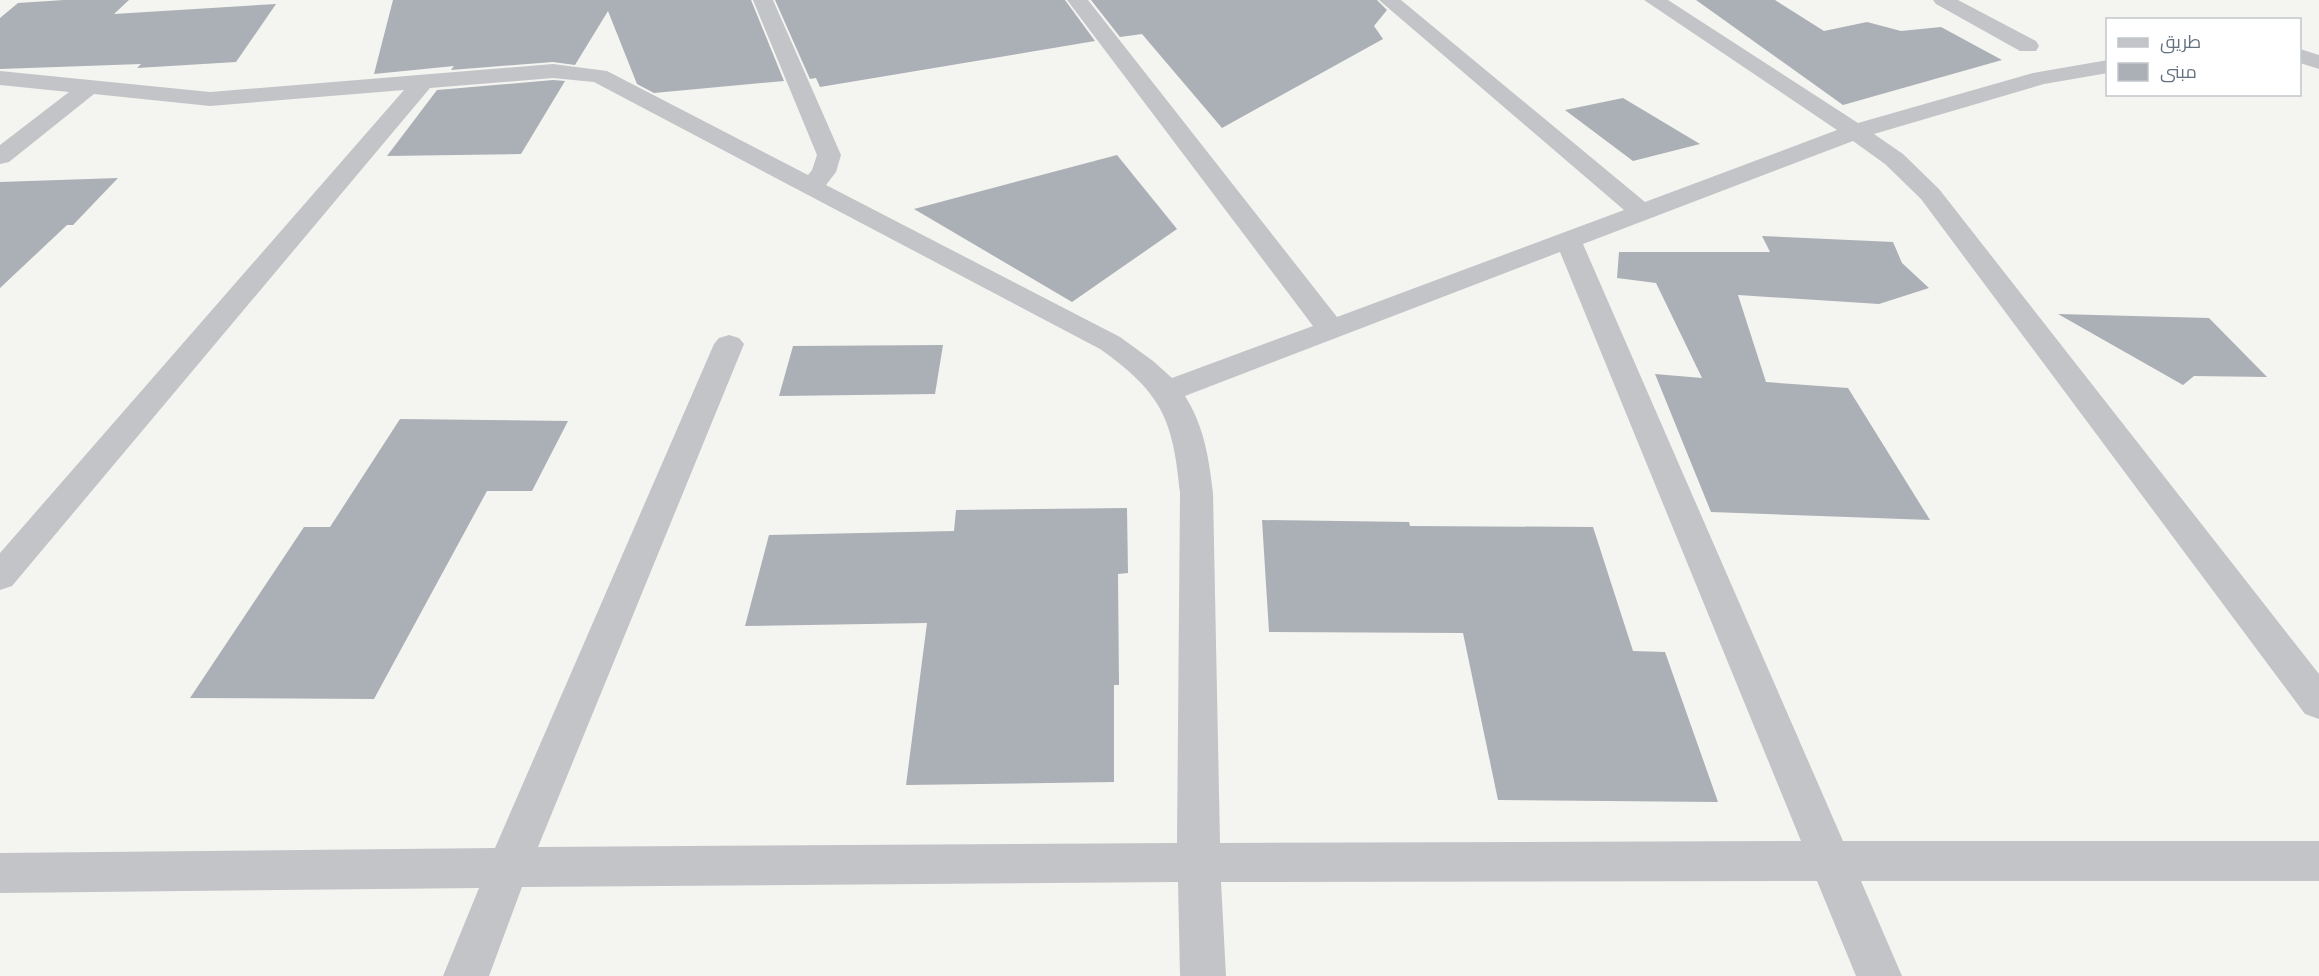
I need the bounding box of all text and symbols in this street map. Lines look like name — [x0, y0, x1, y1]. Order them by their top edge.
legend — [2106, 18, 2301, 96]
text: طريق — [2160, 31, 2201, 54]
text: مبنى — [2160, 61, 2197, 83]

